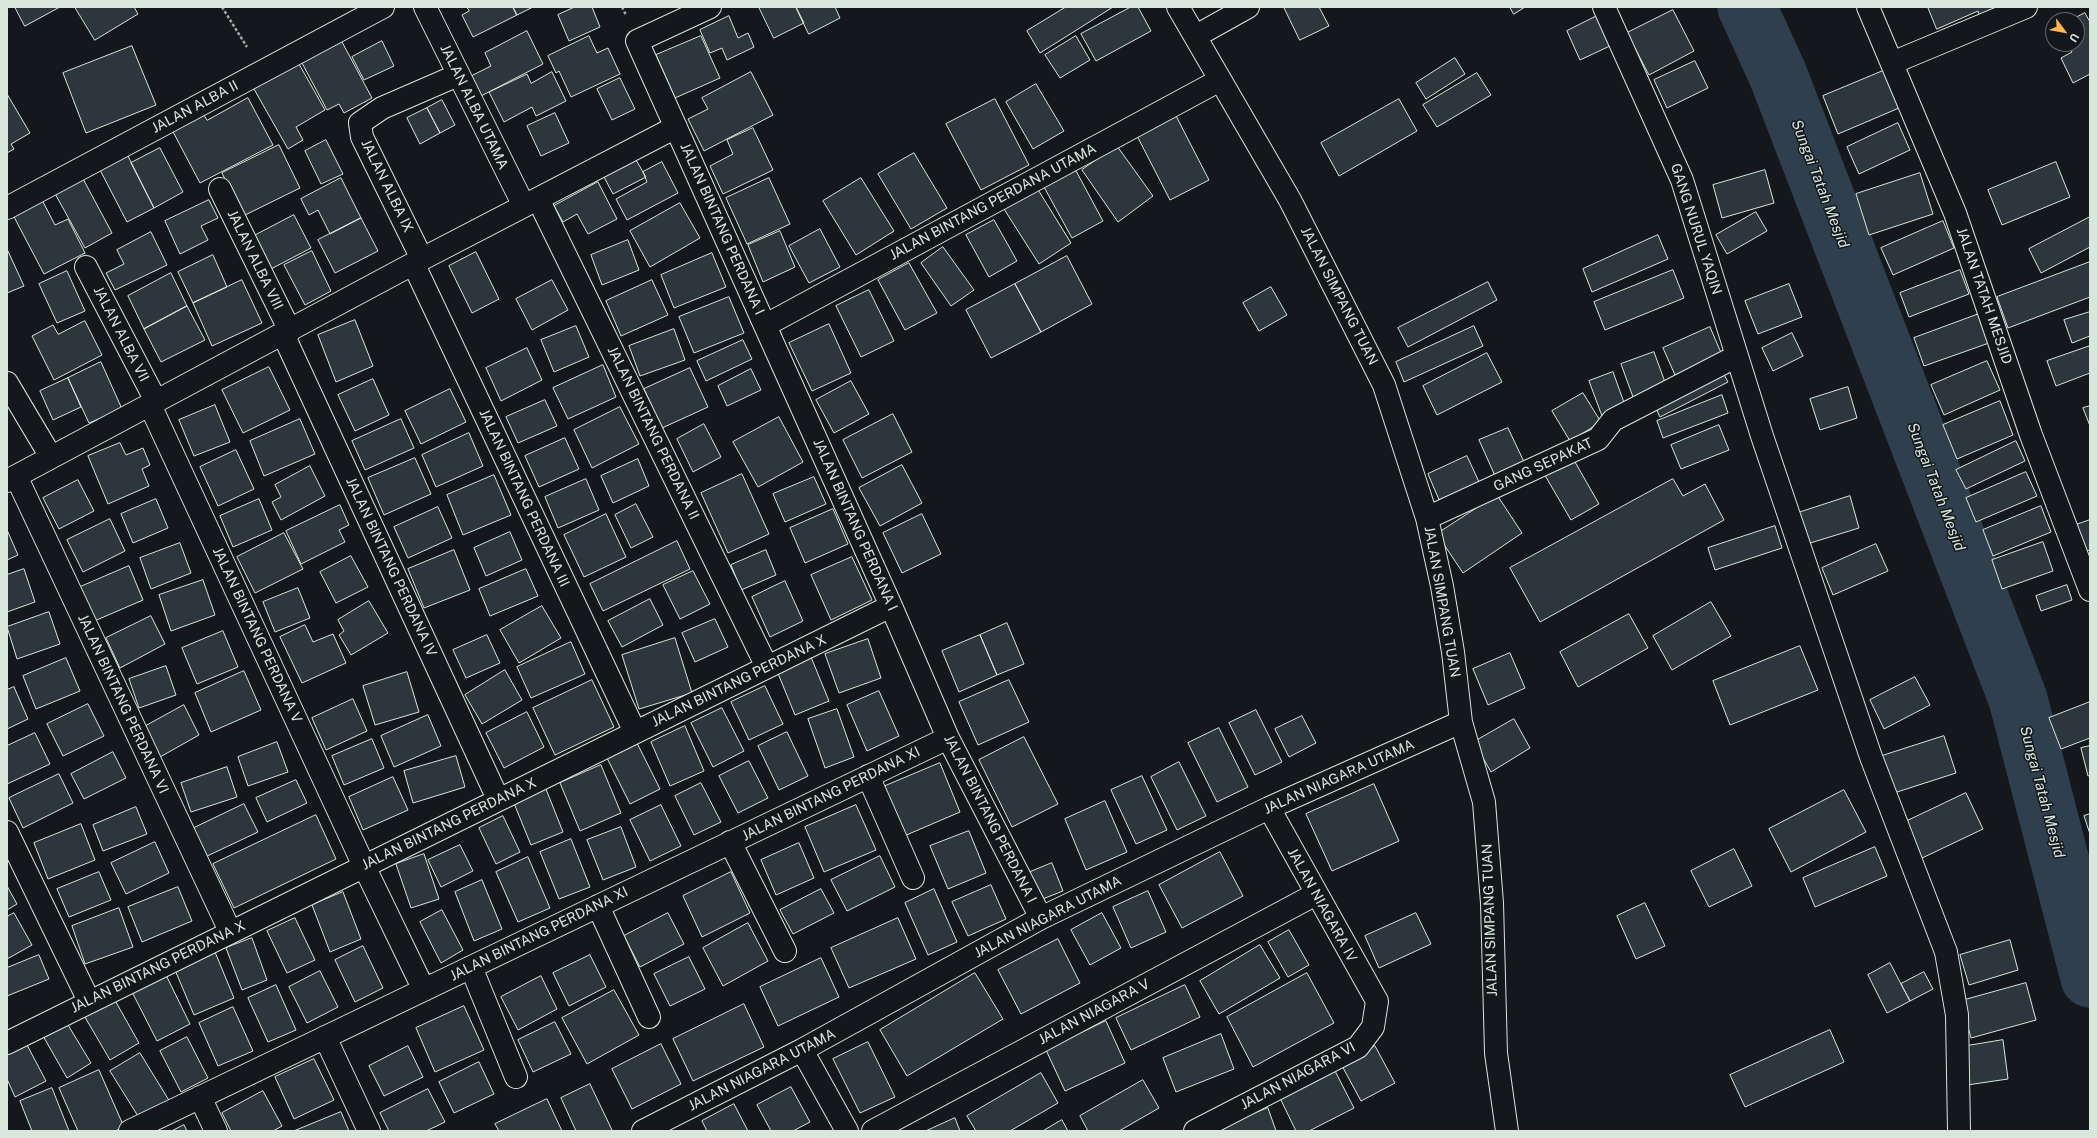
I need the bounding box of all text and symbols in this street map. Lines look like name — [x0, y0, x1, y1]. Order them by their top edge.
north arrow — [2045, 12, 2085, 52]
text: U — [2067, 31, 2082, 44]
street label: JALAN ALBA UTAMA — [436, 42, 512, 172]
street label: JALAN ALBA II — [149, 77, 241, 137]
water label: Sungai Tatah Mesjid — [1787, 117, 1853, 251]
street label: JALAN ALBA IX — [357, 137, 417, 235]
street label: JALAN BINTANG PERDANA I — [676, 140, 768, 318]
street label: JALAN BINTANG PERDANA UTAMA — [887, 140, 1099, 264]
street label: GANG NURUL YAQIN — [1667, 161, 1725, 297]
street label: JALAN ALBA VIII — [224, 207, 286, 313]
street label: JALAN SIMPANG TUAN — [1297, 224, 1381, 368]
street label: JALAN TATAH MESJID — [1953, 225, 2015, 367]
street label: JALAN ALBA VII — [90, 283, 152, 385]
street label: JALAN BINTANG PERDANA II — [604, 344, 702, 522]
street label: JALAN BINTANG PERDANA III — [475, 406, 573, 590]
water label: Sungai Tatah Mesjid — [1903, 420, 1969, 554]
street label: GANG SEPAKAT — [1491, 435, 1595, 495]
street label: JALAN BINTANG PERDANA I — [809, 436, 901, 614]
street label: JALAN BINTANG PERDANA IV — [342, 475, 440, 659]
street label: JALAN SIMPANG TUAN — [1420, 525, 1464, 679]
street label: JALAN BINTANG PERDANA V — [209, 544, 305, 726]
street label: JALAN BINTANG PERDANA VI — [74, 612, 172, 796]
street label: JALAN BINTANG PERDANA X — [649, 631, 829, 731]
water label: Sungai Tatah Mesjid — [2016, 724, 2068, 860]
street label: JALAN BINTANG PERDANA I — [940, 732, 1040, 906]
street label: JALAN NIAGARA UTAMA — [1261, 736, 1417, 818]
street label: JALAN BINTANG PERDANA XI — [739, 743, 923, 845]
street label: JALAN BINTANG PERDANA X — [359, 774, 539, 874]
street label: JALAN SIMPANG TUAN — [1479, 843, 1501, 997]
street label: JALAN NIAGARA IV — [1284, 845, 1360, 965]
street label: JALAN NIAGARA UTAMA — [971, 872, 1125, 962]
street label: JALAN BINTANG PERDANA XI — [447, 883, 631, 985]
street label: JALAN BINTANG PERDANA X — [68, 917, 248, 1017]
street label: JALAN NIAGARA V — [1036, 976, 1152, 1048]
street label: JALAN NIAGARA UTAMA — [685, 1025, 839, 1115]
street label: JALAN NIAGARA VI — [1238, 1039, 1358, 1113]

